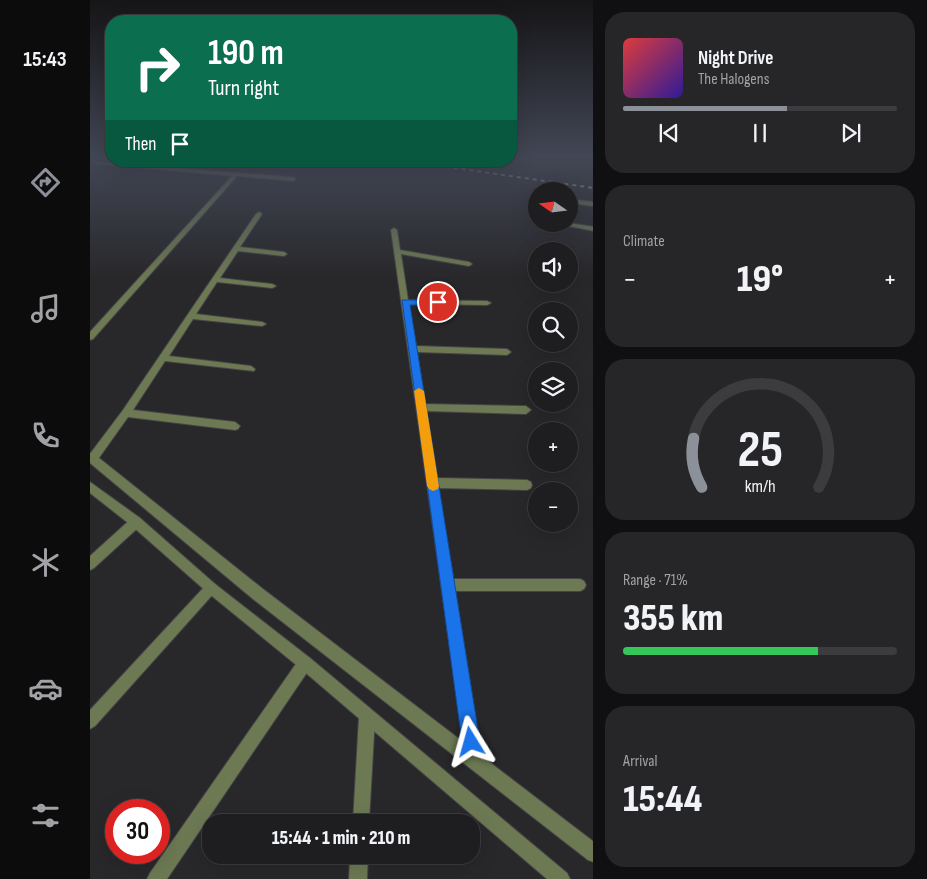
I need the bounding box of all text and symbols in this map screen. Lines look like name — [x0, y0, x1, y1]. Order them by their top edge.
text: 190 m — [208, 32, 284, 75]
icon: right — [125, 35, 190, 100]
text: 15:43 — [23, 46, 67, 73]
text: Night Drive — [698, 47, 773, 70]
text: The Halogens — [698, 70, 769, 89]
text: Turn right — [208, 75, 279, 102]
icon: previous — [655, 119, 683, 147]
icon: pause — [746, 119, 774, 147]
icon: next — [837, 119, 865, 147]
icon: arrive — [166, 130, 194, 158]
text: Then — [125, 133, 156, 156]
icon: directions — [28, 165, 63, 200]
north arrow — [528, 182, 578, 232]
map controls — [528, 182, 578, 532]
text: Climate — [623, 232, 665, 251]
button: sound — [528, 242, 578, 292]
text: 19° — [737, 257, 783, 302]
text: − — [623, 263, 637, 296]
text: + — [883, 263, 897, 296]
pin — [417, 281, 459, 323]
icon: arrive — [424, 288, 452, 316]
icon: music — [28, 291, 63, 326]
button: search — [528, 302, 578, 352]
button: layers — [528, 362, 578, 412]
icon: phone — [28, 418, 63, 453]
text: 25 — [737, 419, 783, 482]
button: + — [528, 422, 578, 472]
text: km/h — [745, 476, 775, 497]
button: − — [528, 482, 578, 532]
icon: climate — [28, 545, 63, 580]
text: Range · 71% — [623, 571, 688, 590]
text: 355 km — [623, 596, 723, 641]
icon: car — [28, 671, 63, 706]
position arrow — [444, 715, 496, 767]
text: Arrival — [623, 752, 657, 771]
text: 15:44 — [623, 777, 702, 822]
icon: filters — [28, 798, 63, 833]
speed limit sign: 30 — [105, 799, 170, 864]
text: 15:44 · 1 min · 210 m — [272, 827, 410, 850]

